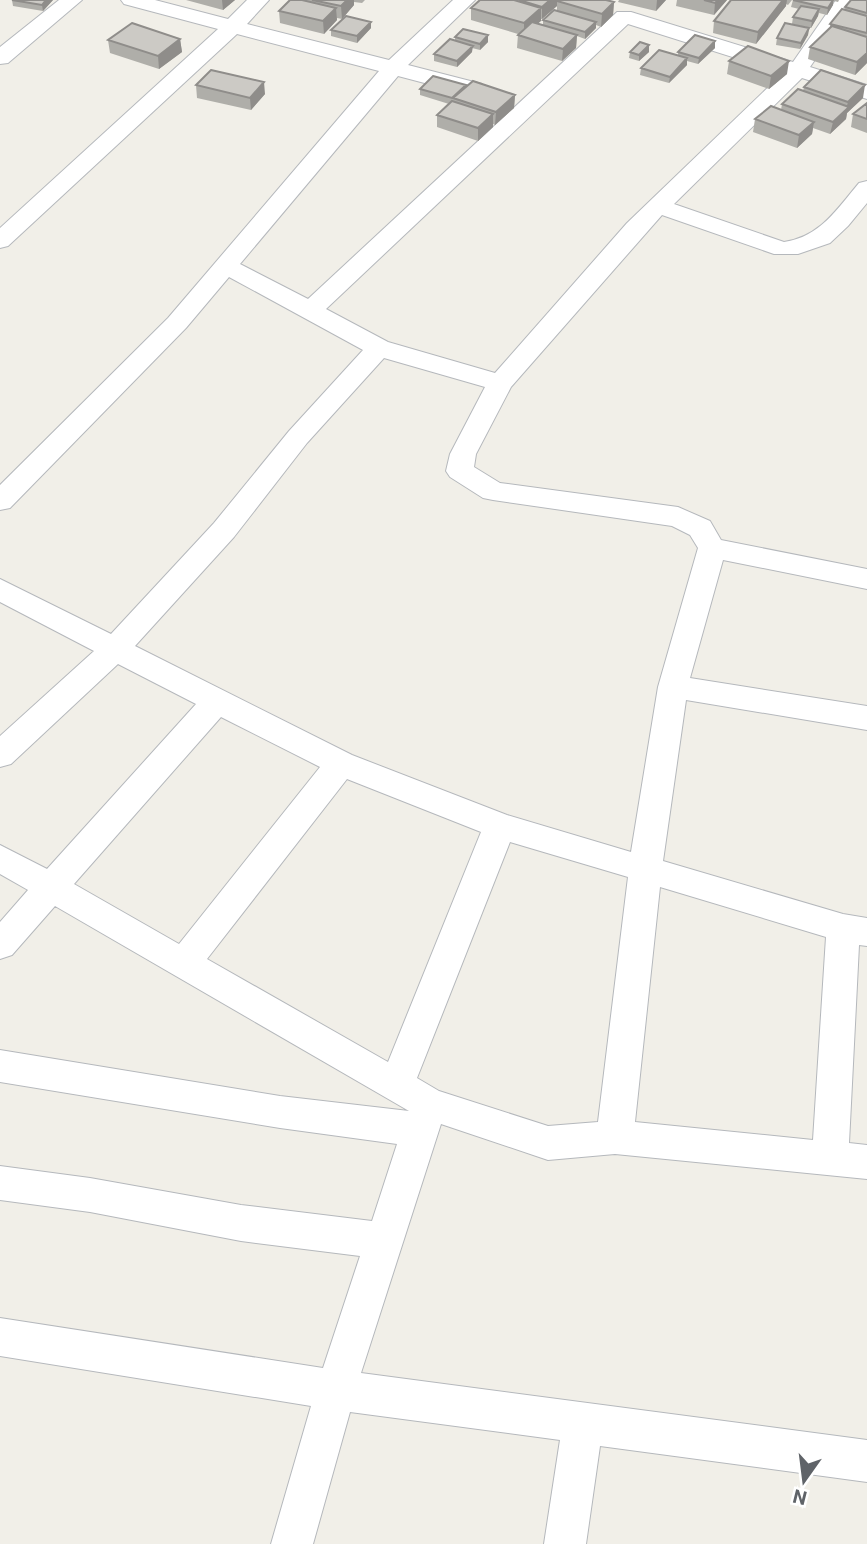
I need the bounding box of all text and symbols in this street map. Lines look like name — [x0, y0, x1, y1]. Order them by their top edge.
north arrow — [769, 1446, 839, 1516]
text: N — [791, 1484, 809, 1510]

